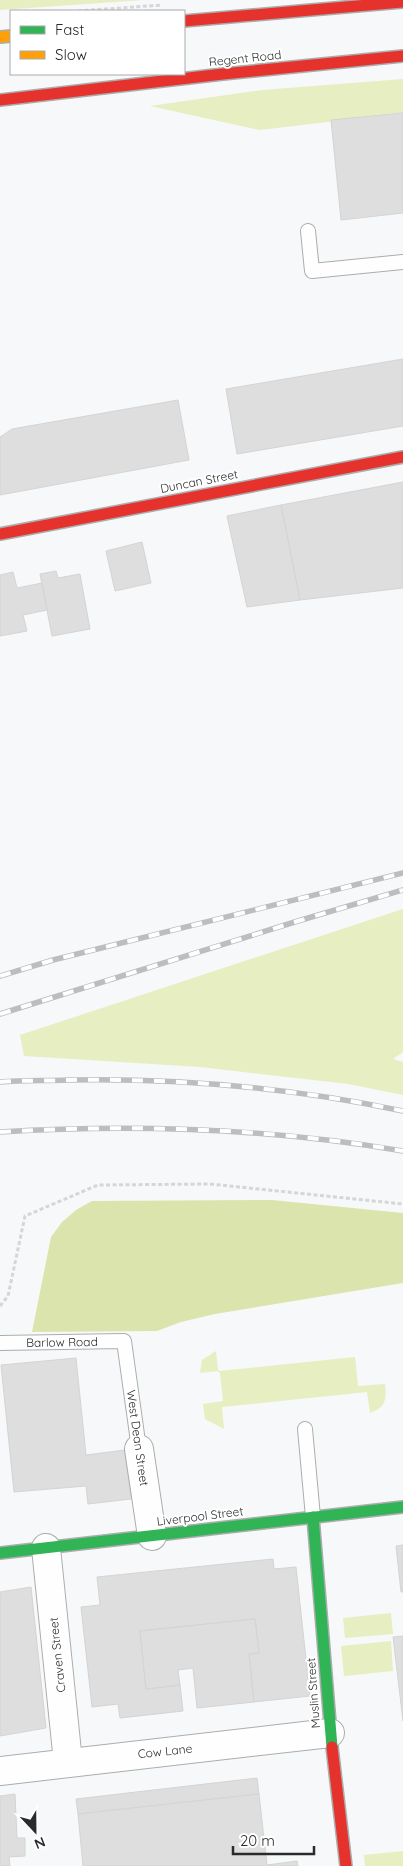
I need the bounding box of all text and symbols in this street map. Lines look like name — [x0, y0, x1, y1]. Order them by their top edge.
legend — [10, 10, 185, 75]
text: Fast — [55, 20, 84, 39]
text: Slow — [55, 45, 87, 64]
street label: Regent Road — [208, 47, 282, 69]
street label: Duncan Street — [159, 466, 239, 496]
street label: Barlow Road — [26, 1334, 98, 1350]
street label: West Dean Street — [124, 1389, 152, 1487]
street label: Liverpool Street — [156, 1503, 244, 1529]
street label: Craven Street — [46, 1617, 68, 1693]
street label: Muslin Street — [303, 1657, 323, 1729]
street label: Cow Lane — [137, 1741, 193, 1761]
north arrow — [10, 1806, 60, 1856]
scale bar — [233, 1824, 314, 1856]
text: 20 m — [240, 1831, 275, 1850]
text: N — [32, 1833, 48, 1853]

